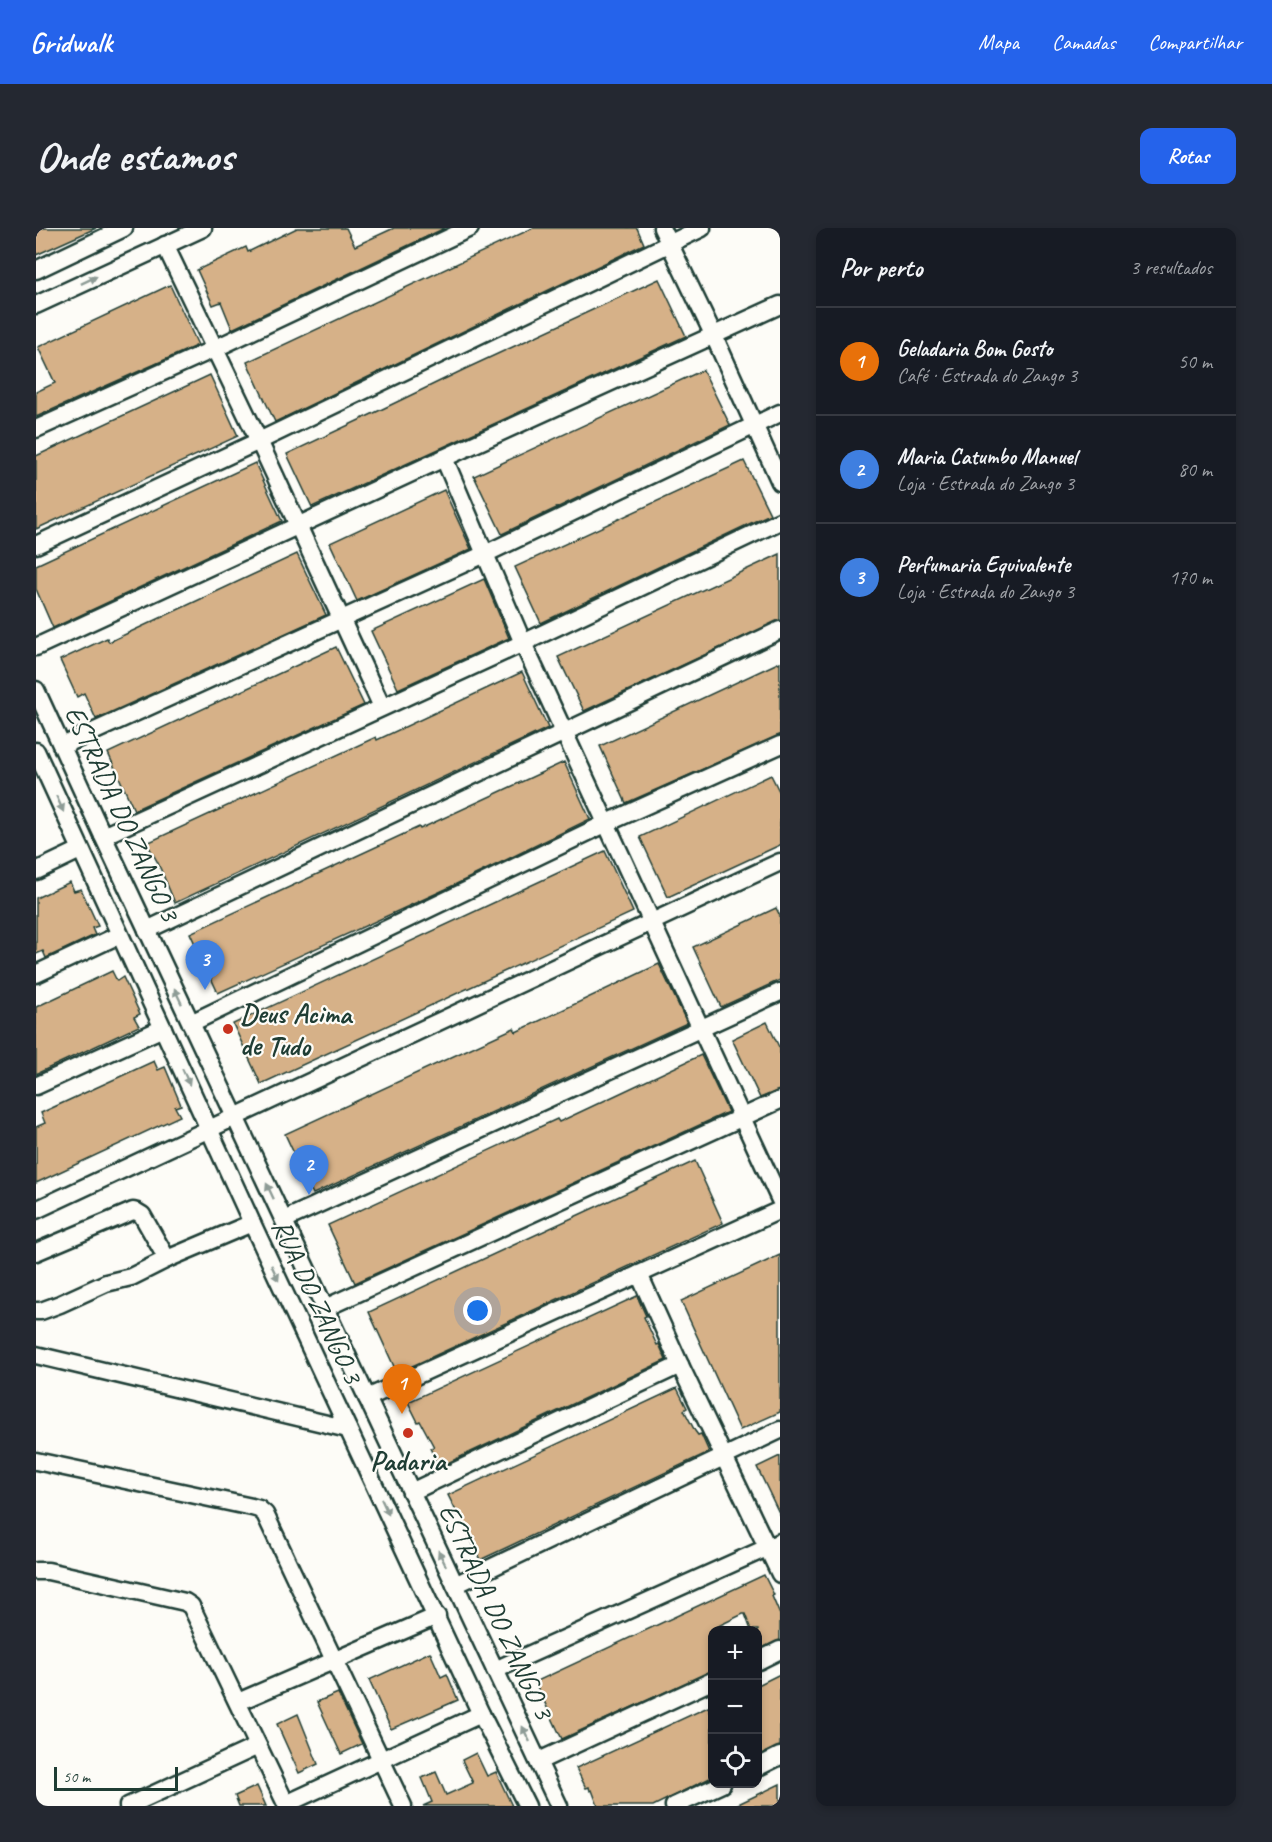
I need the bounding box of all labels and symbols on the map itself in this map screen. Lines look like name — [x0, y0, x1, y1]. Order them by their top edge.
one-way arrow — [81, 276, 98, 285]
street label: ESTRADA DO ZANGO 3 — [57, 700, 189, 929]
one-way arrow — [55, 796, 65, 814]
pin: 3 — [186, 940, 224, 990]
one-way arrow — [174, 987, 183, 1004]
place label: Deus Acima de Tudo — [240, 996, 354, 1063]
marker: Deus Acima de Tudo — [221, 1022, 235, 1036]
one-way arrow — [181, 1068, 190, 1085]
pin: 2 — [290, 1146, 328, 1195]
one-way arrow — [266, 1183, 275, 1200]
street label: RUA DO ZANGO 3 — [264, 1214, 372, 1391]
one-way arrow — [271, 1265, 280, 1282]
your location — [463, 1296, 492, 1325]
pin: 1 — [382, 1364, 422, 1414]
marker: Padaria — [401, 1426, 415, 1440]
place label: Padaria — [370, 1443, 448, 1478]
one-way arrow — [380, 1498, 389, 1515]
street label: ESTRADA DO ZANGO 3 — [431, 1498, 563, 1727]
one-way arrow — [438, 1549, 447, 1566]
one-way arrow — [521, 1725, 531, 1743]
scale bar — [54, 1764, 178, 1792]

